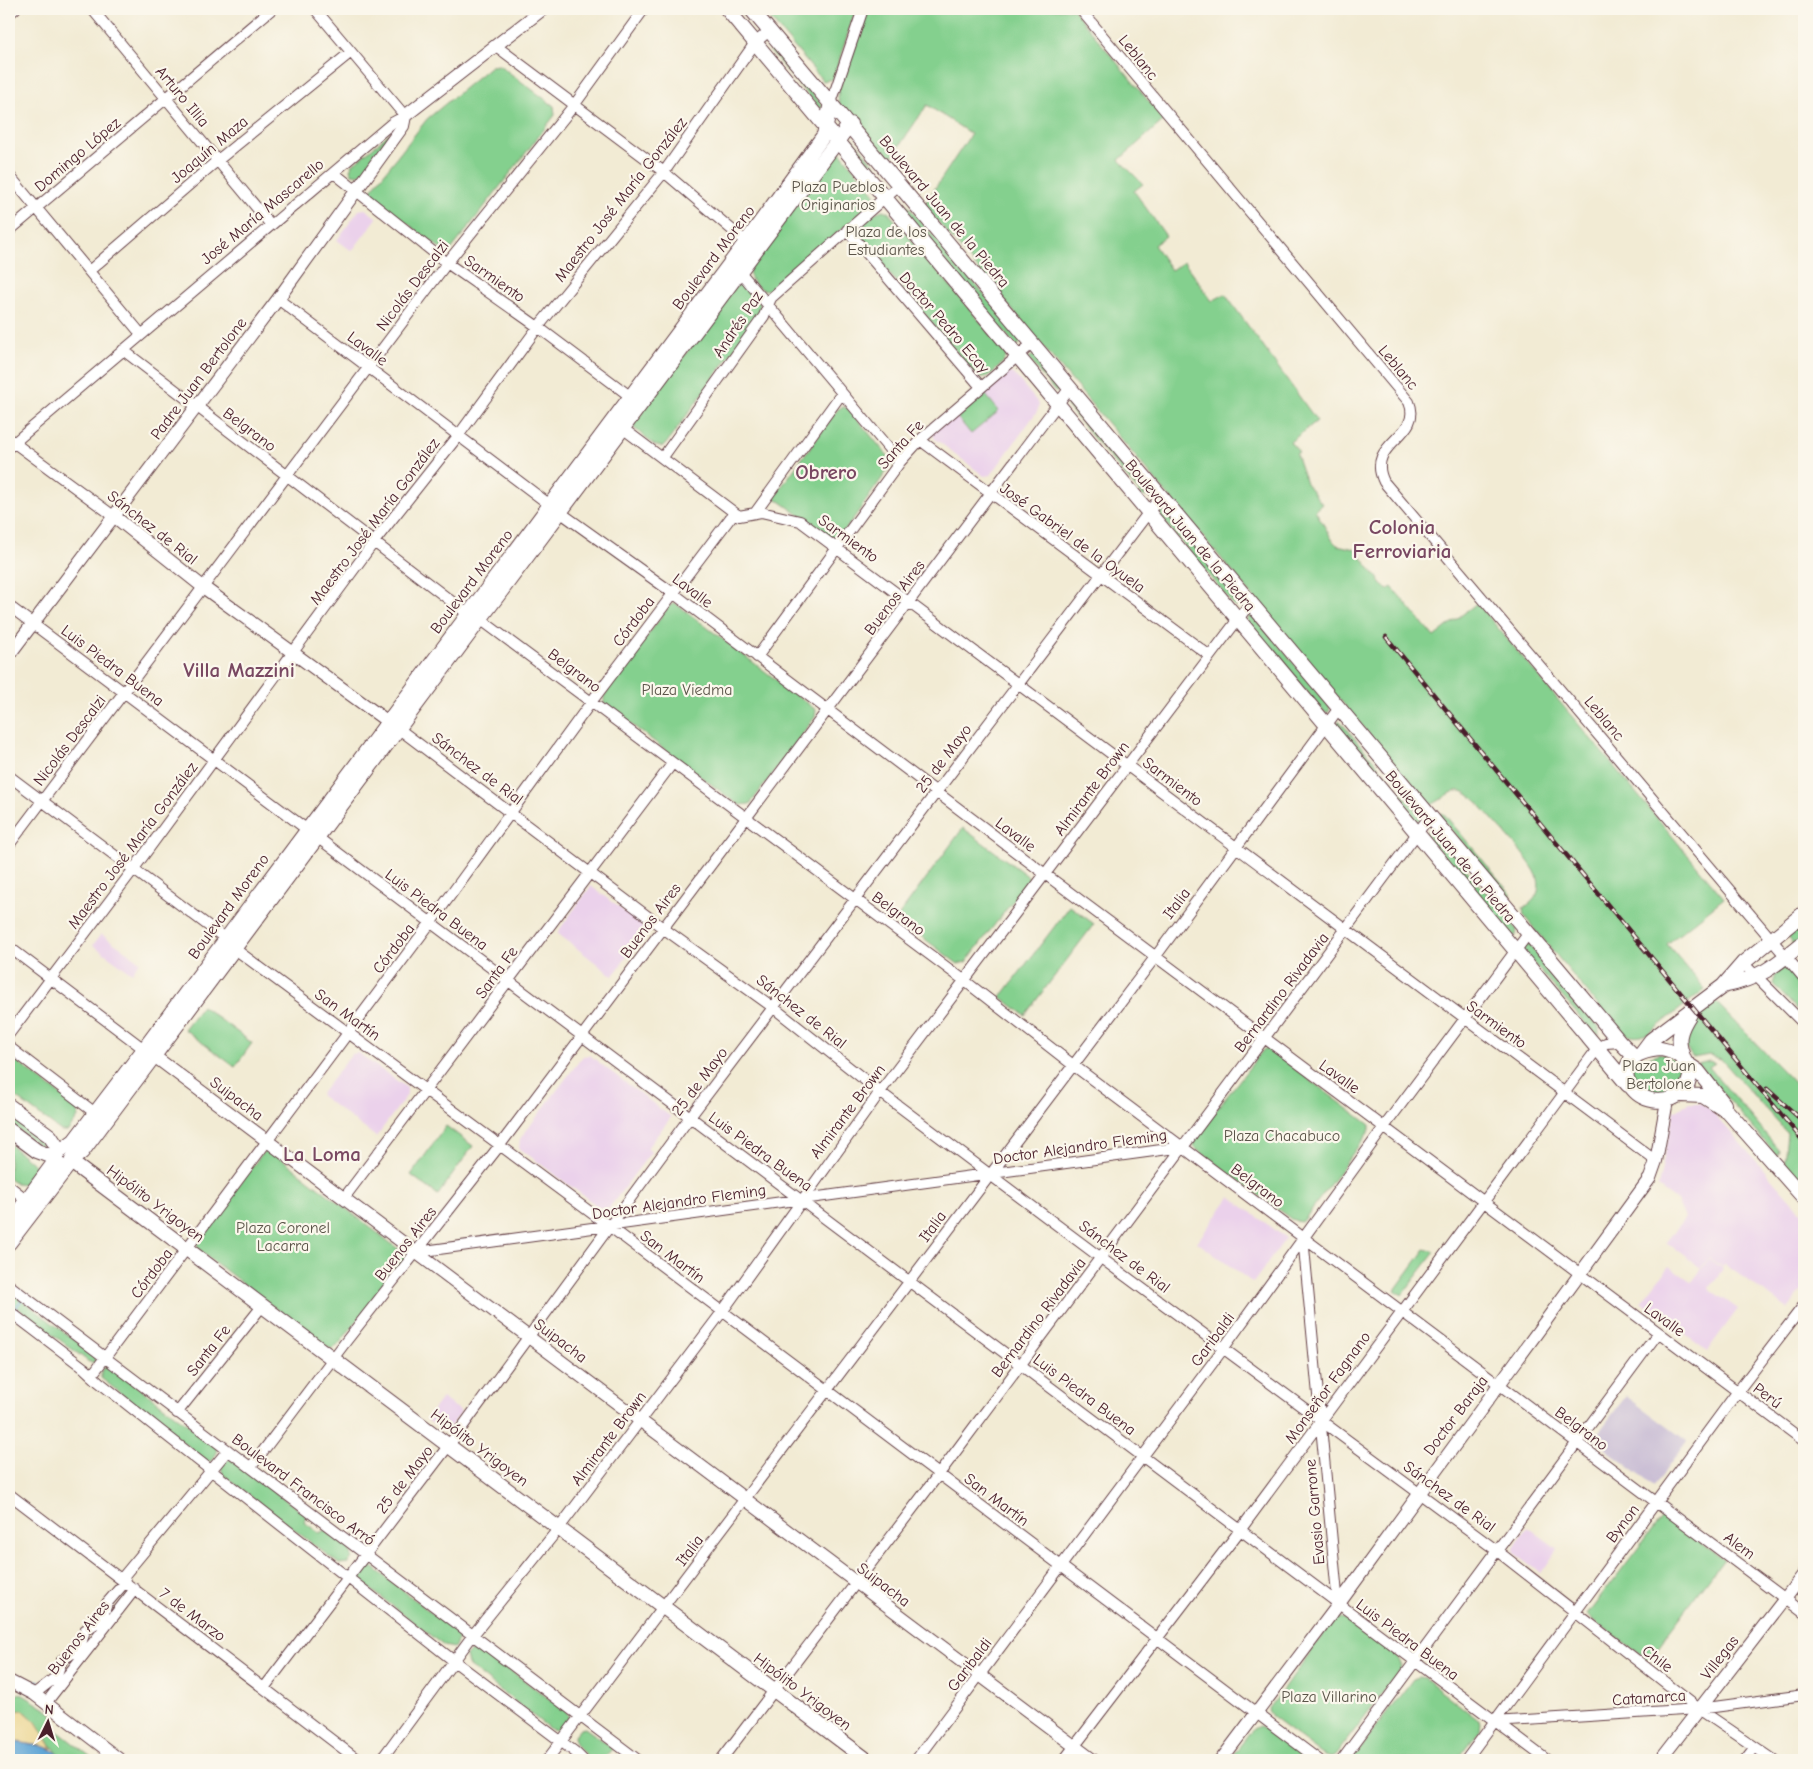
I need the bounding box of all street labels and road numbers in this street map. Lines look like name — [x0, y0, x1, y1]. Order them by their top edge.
street label: Leblanc — [1115, 32, 1162, 84]
street label: Arturo Illia — [152, 63, 213, 131]
street label: Joaquín Maza — [168, 112, 252, 187]
street label: Domingo López — [31, 114, 124, 196]
street label: Maestro José María González — [551, 114, 691, 285]
street label: Boulevard Juan de la Piedra — [875, 132, 1013, 291]
street label: José María Mascarello — [198, 155, 328, 268]
street label: Boulevard Moreno — [669, 202, 759, 313]
street label: Nicolás Descalzi — [373, 237, 453, 334]
street label: Sarmiento — [461, 251, 528, 306]
street label: Doctor Pedro Ecay — [895, 268, 994, 377]
street label: Andrés Paz — [709, 288, 767, 361]
street label: Padre Juan Bertolone — [147, 314, 251, 443]
street label: Lavalle — [344, 328, 391, 370]
street label: Leblanc — [1374, 342, 1422, 394]
street label: Belgrano — [219, 404, 279, 456]
street label: Santa Fe — [874, 416, 928, 473]
street label: Maestro José María González — [306, 435, 443, 608]
street label: Boulevard Juan de la Piedra — [1121, 456, 1259, 615]
street label: José Gabriel de la Oyuela — [996, 479, 1149, 597]
street label: Sánchez de Rial — [104, 487, 201, 569]
street label: Sarmiento — [815, 511, 882, 567]
street label: Boulevard Moreno — [427, 526, 517, 637]
street label: Buenos Aires — [861, 556, 929, 639]
street label: Lavalle — [669, 570, 716, 612]
street label: Córdoba — [609, 593, 658, 650]
street label: Luis Piedra Buena — [58, 621, 167, 710]
street label: Belgrano — [544, 645, 604, 697]
street label: Nicolás Descalzi — [30, 692, 110, 789]
street label: Leblanc — [1580, 693, 1628, 745]
street label: 25 de Mayo — [912, 721, 975, 796]
street label: Sánchez de Rial — [428, 729, 526, 809]
street label: Almirante Brown — [1051, 738, 1133, 839]
street label: Sarmiento — [1139, 754, 1206, 810]
street label: Maestro José María González — [64, 759, 201, 932]
street label: Boulevard Juan de la Piedra — [1381, 767, 1519, 926]
street label: Lavalle — [992, 814, 1039, 856]
street label: Boulevard Moreno — [185, 850, 273, 963]
street label: Luis Piedra Buena — [382, 865, 491, 954]
street label: Buenos Aires — [617, 879, 685, 962]
street label: Italia — [1159, 885, 1194, 923]
street label: Belgrano — [868, 888, 928, 940]
street label: Córdoba — [369, 920, 418, 977]
street label: Bernardino Rivadavia — [1231, 929, 1333, 1056]
street label: Santa Fe — [472, 943, 522, 1002]
street label: Sánchez de Rial — [753, 971, 850, 1053]
street label: San Martín — [311, 985, 384, 1045]
street label: Sarmiento — [1463, 997, 1530, 1053]
street label: 25 de Mayo — [668, 1044, 731, 1119]
street label: Lavalle — [1316, 1056, 1363, 1098]
street label: Almirante Brown — [807, 1061, 889, 1162]
street label: Suipacha — [206, 1073, 267, 1125]
street label: Luis Piedra Buena — [705, 1108, 816, 1195]
street label: Doctor Alejandro Fleming — [992, 1126, 1168, 1168]
street label: Belgrano — [1227, 1160, 1287, 1212]
street label: Hipólito Yrigoyen — [103, 1161, 208, 1246]
street label: Doctor Alejandro Fleming — [591, 1181, 767, 1223]
street label: Buenos Aires — [371, 1203, 440, 1284]
street label: Italia — [916, 1208, 950, 1246]
street label: Sánchez de Rial — [1075, 1217, 1173, 1297]
street label: San Martín — [636, 1227, 708, 1287]
street label: Córdoba — [127, 1245, 176, 1302]
street label: Bernardino Rivadavia — [988, 1254, 1090, 1381]
street label: Lavalle — [1641, 1299, 1688, 1341]
street label: Garibaldi — [1187, 1309, 1238, 1370]
street label: Suipacha — [530, 1315, 591, 1367]
street label: Santa Fe — [183, 1321, 234, 1380]
street label: Monseñor Fagnano — [1281, 1328, 1374, 1447]
street label: Luis Piedra Buena — [1030, 1350, 1139, 1439]
street label: Doctor Baraja — [1420, 1372, 1492, 1459]
street label: Perú — [1750, 1379, 1785, 1412]
street label: Almirante Brown — [568, 1388, 650, 1489]
street label: Belgrano — [1551, 1403, 1611, 1455]
street label: Hipólito Yrigoyen — [427, 1405, 532, 1490]
street label: Boulevard Francisco Arró — [228, 1430, 378, 1549]
street label: 25 de Mayo — [373, 1442, 437, 1517]
street label: Sánchez de Rial — [1400, 1457, 1499, 1536]
street label: Evasio Garrone — [1301, 1458, 1329, 1565]
street label: San Martín — [960, 1470, 1032, 1530]
street label: Bynon — [1603, 1501, 1643, 1546]
street label: Alem — [1720, 1528, 1758, 1563]
street label: Italia — [672, 1532, 707, 1570]
street label: Suipacha — [853, 1559, 914, 1611]
street label: 7 de Marzo — [156, 1584, 229, 1645]
street label: Luis Piedra Buena — [1353, 1595, 1462, 1684]
street label: Buenos Aires — [44, 1597, 113, 1678]
street label: Villegas — [1697, 1632, 1743, 1683]
street label: Garibaldi — [944, 1634, 996, 1695]
street label: Chile — [1639, 1641, 1676, 1676]
street label: Hipólito Yrigoyen — [750, 1649, 855, 1734]
street label: Catamarca — [1612, 1686, 1686, 1710]

